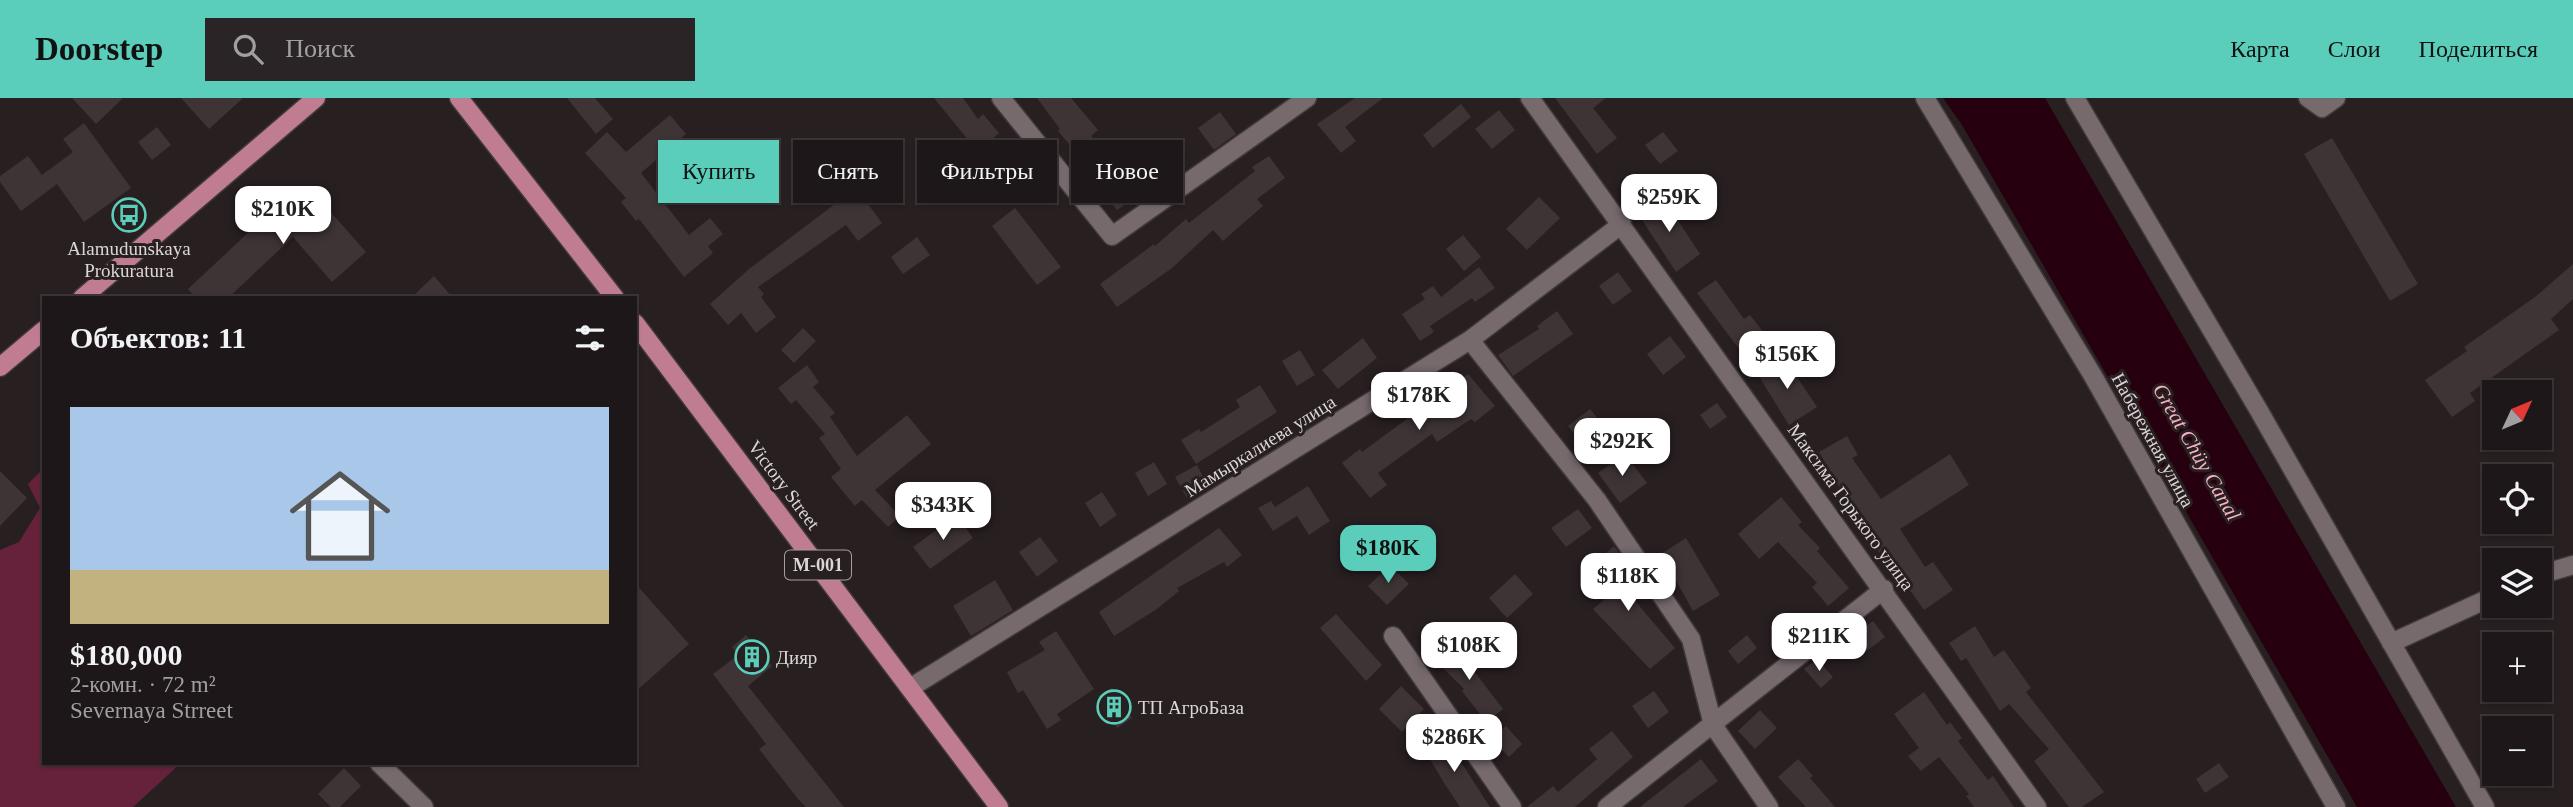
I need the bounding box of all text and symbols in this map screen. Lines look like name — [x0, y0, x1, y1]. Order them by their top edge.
search box — [205, 18, 695, 81]
icon: search — [229, 30, 267, 68]
text: Doorstep — [35, 31, 163, 67]
text: Поиск — [285, 34, 355, 63]
text: Карта — [2230, 36, 2290, 62]
text: Слои — [2328, 36, 2381, 62]
text: Поделиться — [2419, 36, 2538, 62]
chip: Купить — [658, 140, 779, 203]
chip: Снять — [793, 140, 903, 203]
chip: Фильтры — [917, 140, 1057, 203]
chip: Новое — [1071, 140, 1183, 203]
pin: $259K — [1620, 174, 1718, 234]
text: $259K — [1637, 184, 1701, 209]
pin: $210K — [234, 186, 332, 246]
bus stop icon: Alamudunskaya Prokuratura — [110, 196, 148, 234]
text: $210K — [251, 196, 315, 221]
place label: Alamudunskaya Prokuratura — [67, 238, 191, 281]
icon: filters — [571, 319, 609, 357]
text: Объектов: 11 — [70, 321, 246, 354]
pin: $156K — [1738, 331, 1836, 391]
text: $156K — [1755, 341, 1819, 366]
street label: Набережная улица — [2107, 369, 2199, 511]
pin: $178K — [1370, 372, 1468, 432]
water label: Great Chüy Canal — [2148, 379, 2246, 525]
north arrow — [2482, 380, 2552, 450]
map controls — [2482, 380, 2552, 786]
text: $178K — [1387, 382, 1451, 407]
street label: Мамыркалиева улица — [1181, 391, 1340, 501]
pin: $292K — [1573, 418, 1671, 478]
street label: Максима Горького улица — [1783, 420, 1919, 595]
text: $292K — [1590, 428, 1654, 453]
street label: Victory Street — [744, 436, 825, 534]
icon: home — [277, 453, 403, 579]
button: locate — [2482, 464, 2552, 534]
pin: $343K — [894, 482, 992, 542]
text: $343K — [911, 492, 975, 517]
pin: $180K — [1339, 526, 1437, 585]
text: $180K — [1356, 535, 1420, 560]
button: layers — [2482, 548, 2552, 618]
road number: М-001 — [785, 550, 851, 579]
pin: $118K — [1579, 554, 1677, 613]
text: $118K — [1597, 563, 1659, 588]
pin: $211K — [1770, 614, 1868, 673]
pin: $108K — [1420, 622, 1518, 682]
text: $211K — [1788, 623, 1850, 648]
text: $108K — [1437, 632, 1501, 657]
button: + — [2482, 632, 2552, 702]
text: $180,000 — [70, 638, 183, 671]
building icon: Дияр — [733, 638, 771, 676]
place label: Дияр — [776, 647, 817, 668]
text: 2-комн. · 72 m² — [70, 672, 216, 697]
building icon: ТП АгроБаза — [1095, 688, 1133, 726]
place label: ТП АгроБаза — [1138, 697, 1244, 718]
text: Severnaya Strreet — [70, 698, 233, 723]
pin: $286K — [1405, 714, 1503, 774]
button: − — [2482, 716, 2552, 786]
text: $286K — [1422, 724, 1486, 749]

